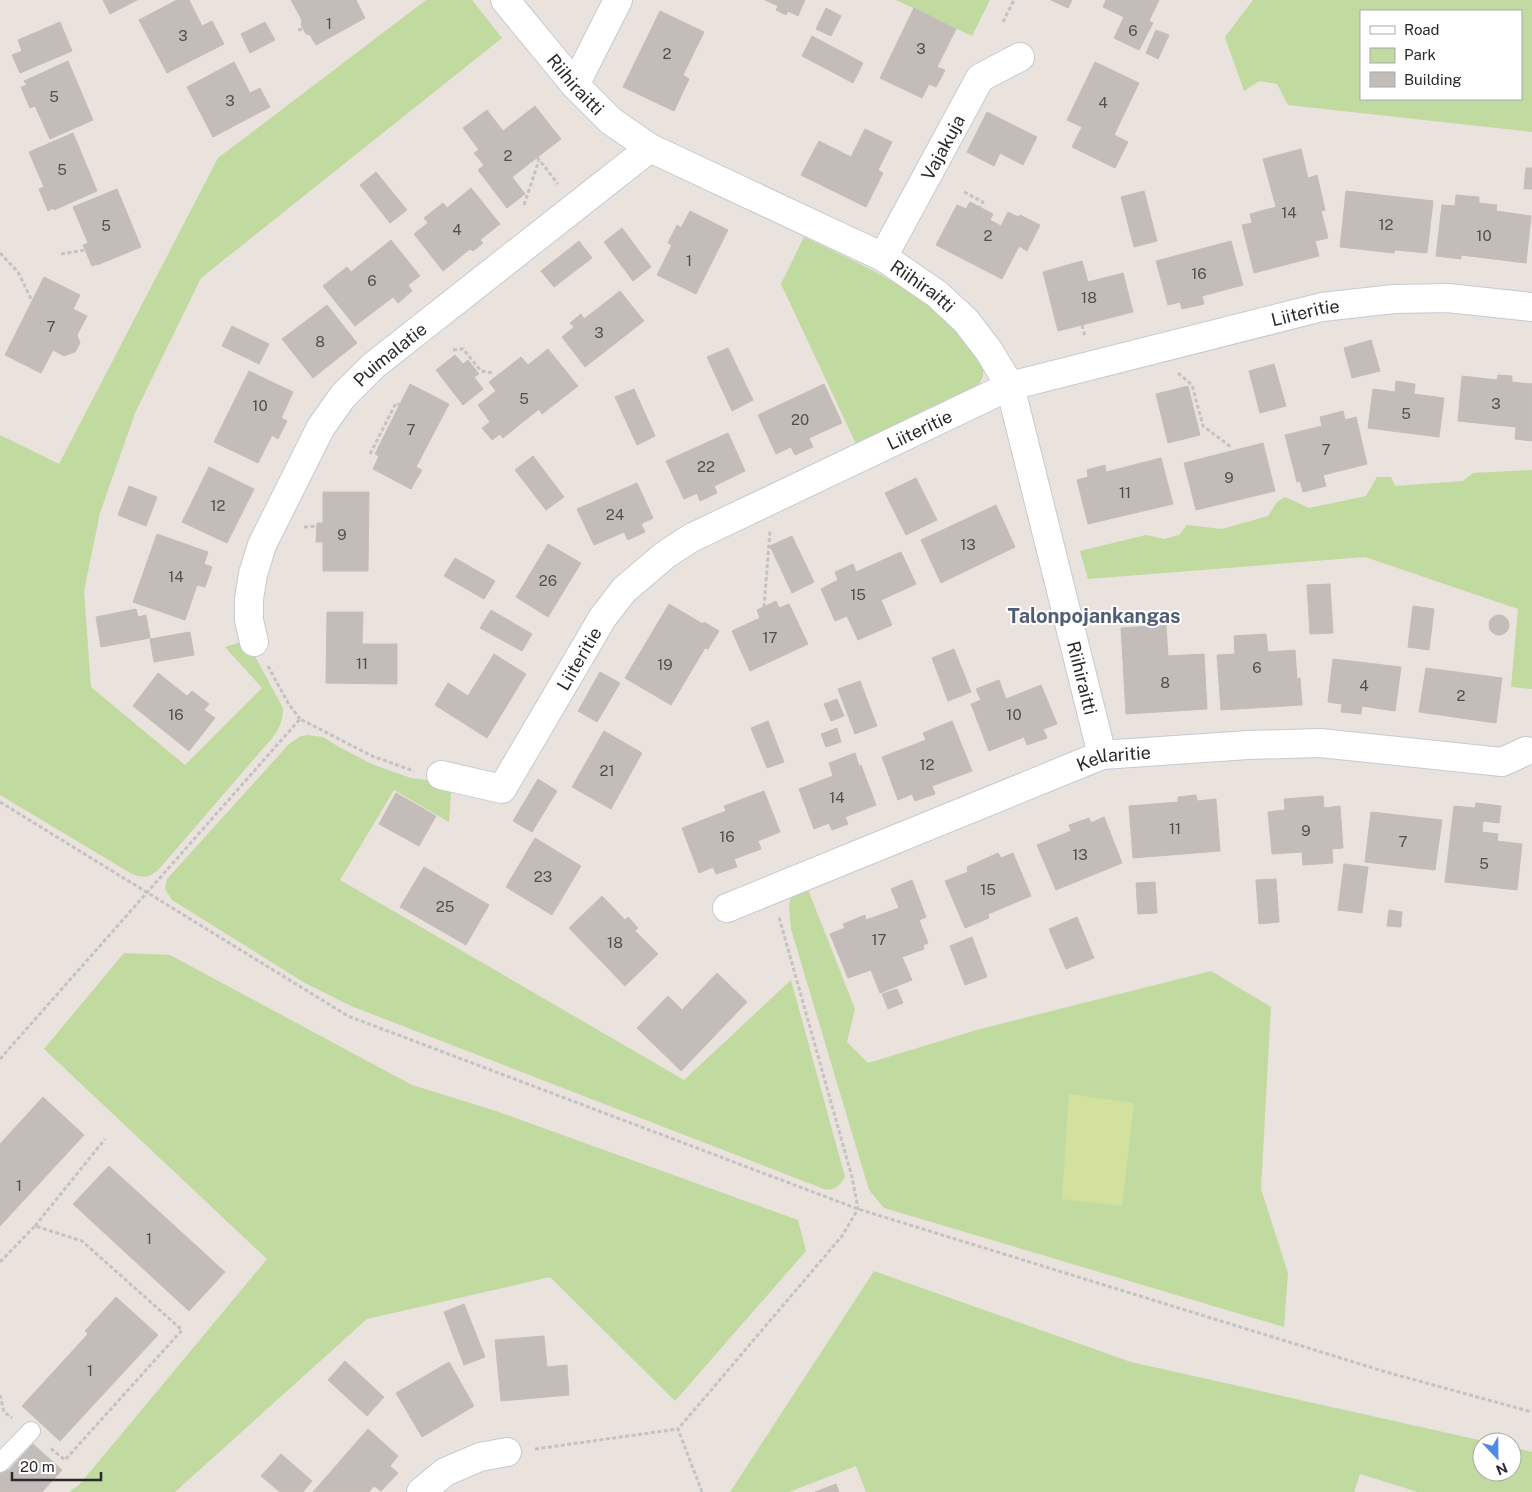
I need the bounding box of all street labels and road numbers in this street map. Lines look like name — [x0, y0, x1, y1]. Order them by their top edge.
street label: Riihiraitti — [543, 49, 609, 119]
street label: Vajakuja — [916, 111, 969, 183]
street label: Riihiraitti — [887, 255, 960, 316]
street label: Liiteritie — [1269, 295, 1340, 330]
street label: Puimalatie — [349, 318, 430, 390]
street label: Liiteritie — [883, 405, 955, 454]
street label: Liiteritie — [552, 623, 605, 694]
street label: Riihiraitti — [1063, 639, 1102, 717]
street label: Kellaritie — [1073, 741, 1151, 775]

